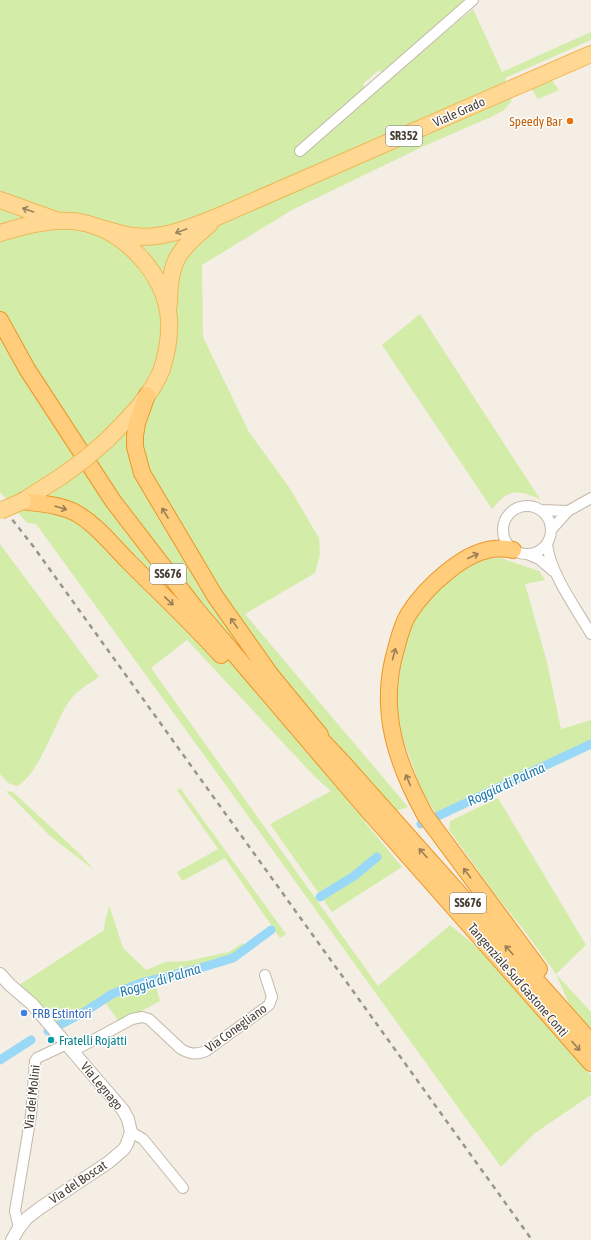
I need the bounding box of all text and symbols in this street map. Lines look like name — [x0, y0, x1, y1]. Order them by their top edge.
street label: Viale Grado — [431, 94, 487, 130]
place label: Speedy Bar — [509, 114, 562, 129]
marker: Speedy Bar — [565, 116, 575, 126]
road number: SR352 — [386, 126, 422, 146]
one-way arrow — [22, 206, 35, 213]
one-way arrow — [175, 227, 187, 235]
one-way arrow — [54, 505, 67, 512]
one-way arrow — [161, 508, 169, 519]
one-way arrow — [466, 552, 478, 559]
road number: SS676 — [150, 564, 186, 584]
one-way arrow — [164, 596, 174, 606]
one-way arrow — [230, 617, 238, 628]
one-way arrow — [391, 648, 399, 661]
water label: Roggia di Palma — [465, 759, 548, 809]
one-way arrow — [403, 775, 411, 787]
one-way arrow — [419, 848, 428, 858]
one-way arrow — [463, 868, 471, 879]
road number: SS676 — [450, 893, 486, 913]
street label: Tangenziale Sud Gastone Conti — [465, 920, 571, 1040]
one-way arrow — [505, 945, 514, 955]
water label: Roggia di Palma — [118, 960, 203, 1000]
street label: Via Conegliano — [203, 1001, 269, 1055]
place label: FRB Estintori — [32, 1006, 91, 1021]
marker: FRB Estintori — [19, 1008, 29, 1018]
place label: Fratelli Rojatti — [59, 1033, 127, 1048]
marker: Fratelli Rojatti — [46, 1035, 56, 1045]
one-way arrow — [571, 1041, 581, 1051]
street label: Via Legnago — [78, 1059, 126, 1113]
street label: Via dei Molini — [21, 1064, 43, 1130]
street label: Via del Boscat — [46, 1157, 110, 1207]

